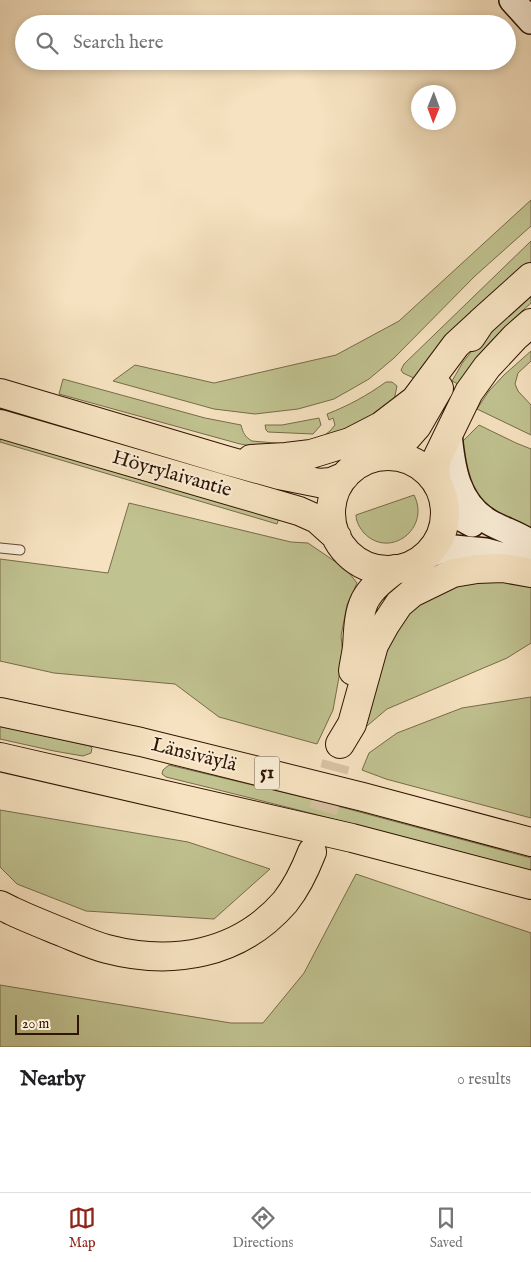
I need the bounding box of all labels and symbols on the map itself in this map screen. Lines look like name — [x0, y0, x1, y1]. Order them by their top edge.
north arrow — [411, 85, 456, 130]
street label: Höyrylaivantie — [109, 445, 235, 503]
street label: Länsiväylä — [149, 732, 239, 778]
road number: 51 — [254, 756, 280, 790]
scale bar — [15, 1012, 79, 1035]

